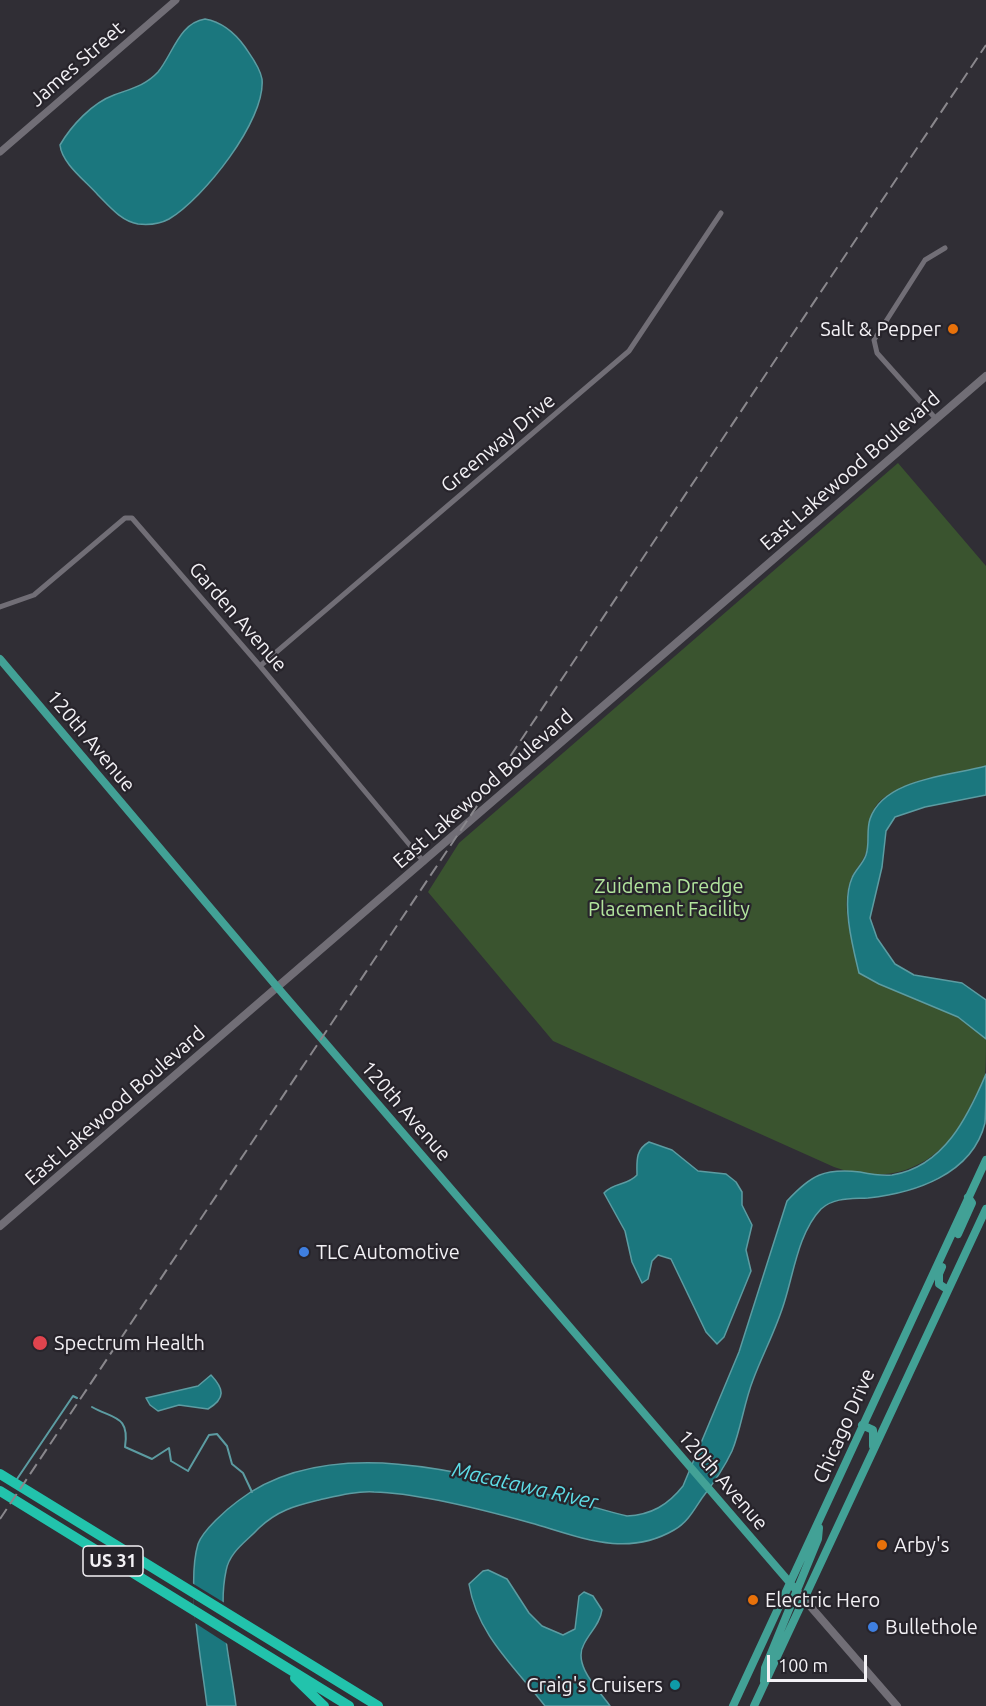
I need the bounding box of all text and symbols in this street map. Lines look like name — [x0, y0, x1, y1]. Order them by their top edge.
street label: James Street — [25, 16, 129, 112]
place label: Salt & Pepper — [820, 317, 941, 341]
marker: Salt & Pepper — [946, 322, 960, 336]
street label: East Lakewood Boulevard — [755, 386, 945, 556]
street label: Greenway Drive — [436, 388, 560, 498]
street label: Garden Avenue — [184, 557, 292, 677]
street label: 120th Avenue — [42, 685, 140, 797]
street label: East Lakewood Boulevard — [388, 704, 578, 874]
park label: Zuidema Dredge Placement Facility — [588, 874, 750, 921]
street label: East Lakewood Boulevard — [20, 1021, 210, 1191]
street label: 120th Avenue — [356, 1056, 456, 1166]
place label: TLC Automotive — [316, 1240, 460, 1264]
marker: TLC Automotive — [297, 1245, 311, 1259]
place label: Spectrum Health — [54, 1331, 205, 1355]
marker: Spectrum Health — [31, 1334, 49, 1352]
street label: Chicago Drive — [808, 1365, 880, 1487]
street label: 120th Avenue — [673, 1425, 773, 1535]
water label: Macatawa River — [450, 1457, 600, 1515]
place label: Arby's — [894, 1533, 949, 1557]
marker: Arby's — [875, 1538, 889, 1552]
road number: US 31 — [83, 1546, 143, 1576]
place label: Electric Hero — [765, 1588, 880, 1612]
marker: Electric Hero — [746, 1593, 760, 1607]
place label: Bullethole — [885, 1615, 978, 1639]
marker: Bullethole — [866, 1620, 880, 1634]
scale bar — [770, 1643, 870, 1681]
text: 100 m — [778, 1655, 828, 1675]
place label: Craig's Cruisers — [526, 1673, 663, 1697]
marker: Craig's Cruisers — [668, 1678, 682, 1692]

